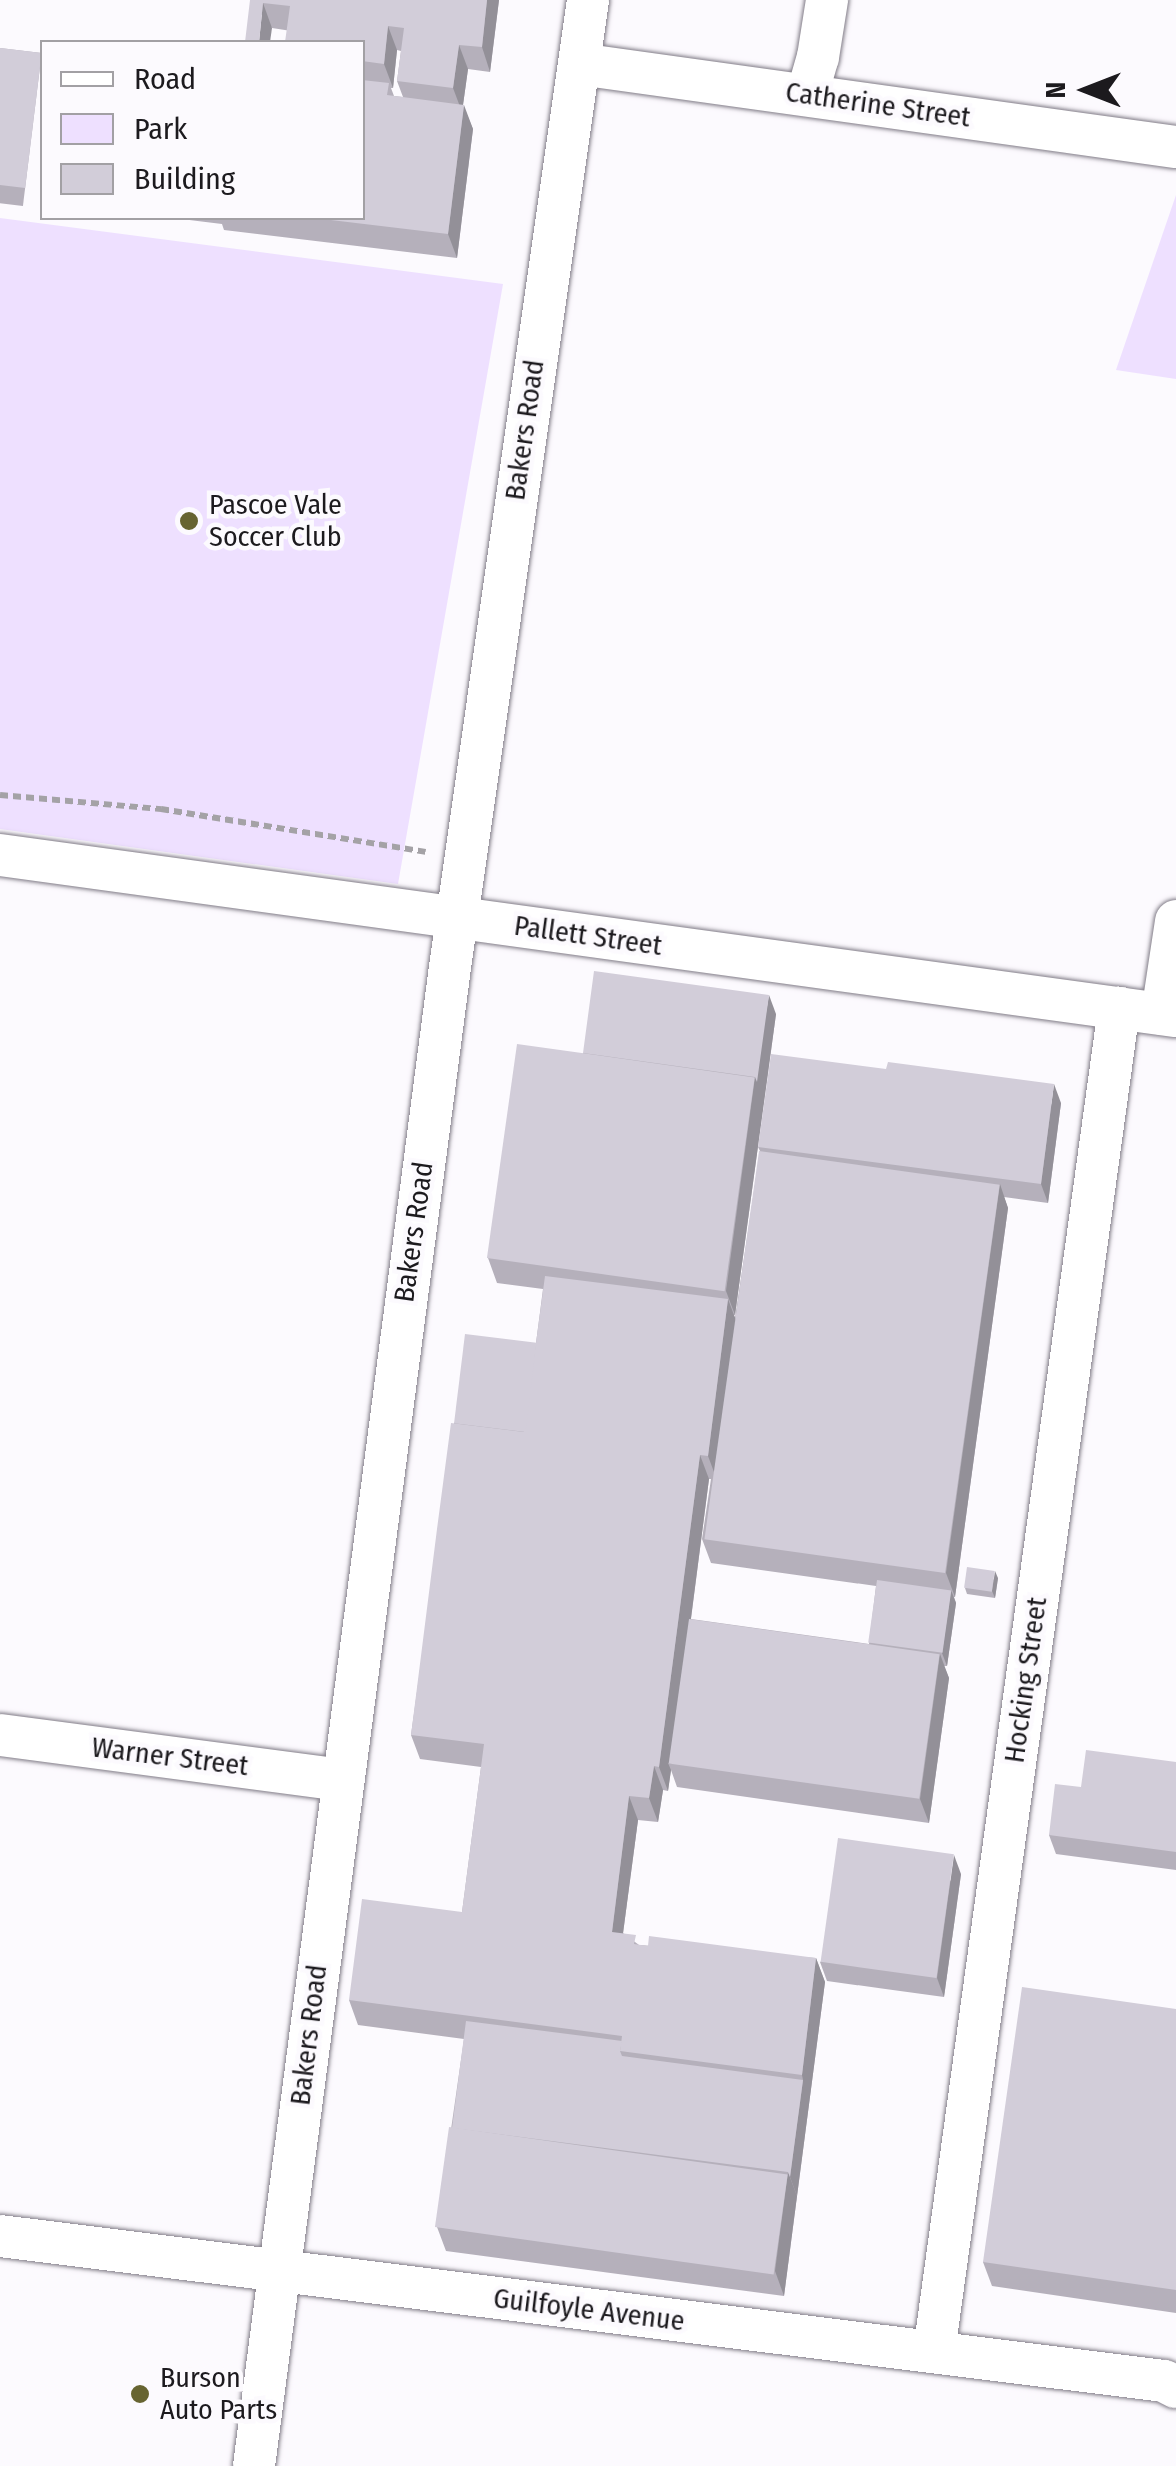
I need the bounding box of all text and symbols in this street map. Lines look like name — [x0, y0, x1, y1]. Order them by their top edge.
legend — [40, 40, 365, 220]
north arrow — [1036, 40, 1136, 140]
text: Road — [134, 61, 196, 97]
street label: Catherine Street — [783, 75, 973, 135]
text: N — [1039, 82, 1072, 98]
text: Park — [134, 111, 187, 147]
text: Building — [134, 161, 235, 197]
street label: Bakers Road — [499, 358, 551, 502]
place label: Pascoe Vale Soccer Club — [209, 488, 342, 554]
marker: Pascoe Vale Soccer Club — [178, 510, 200, 532]
street label: Pallett Street — [512, 909, 664, 963]
street label: Bakers Road — [388, 1160, 440, 1304]
street label: Hocking Street — [998, 1595, 1054, 1765]
street label: Warner Street — [90, 1731, 250, 1783]
street label: Bakers Road — [284, 1963, 334, 2107]
street label: Guilfoyle Avenue — [492, 2282, 686, 2338]
place label: Burson Auto Parts — [160, 2361, 277, 2427]
marker: Burson Auto Parts — [129, 2383, 151, 2405]

